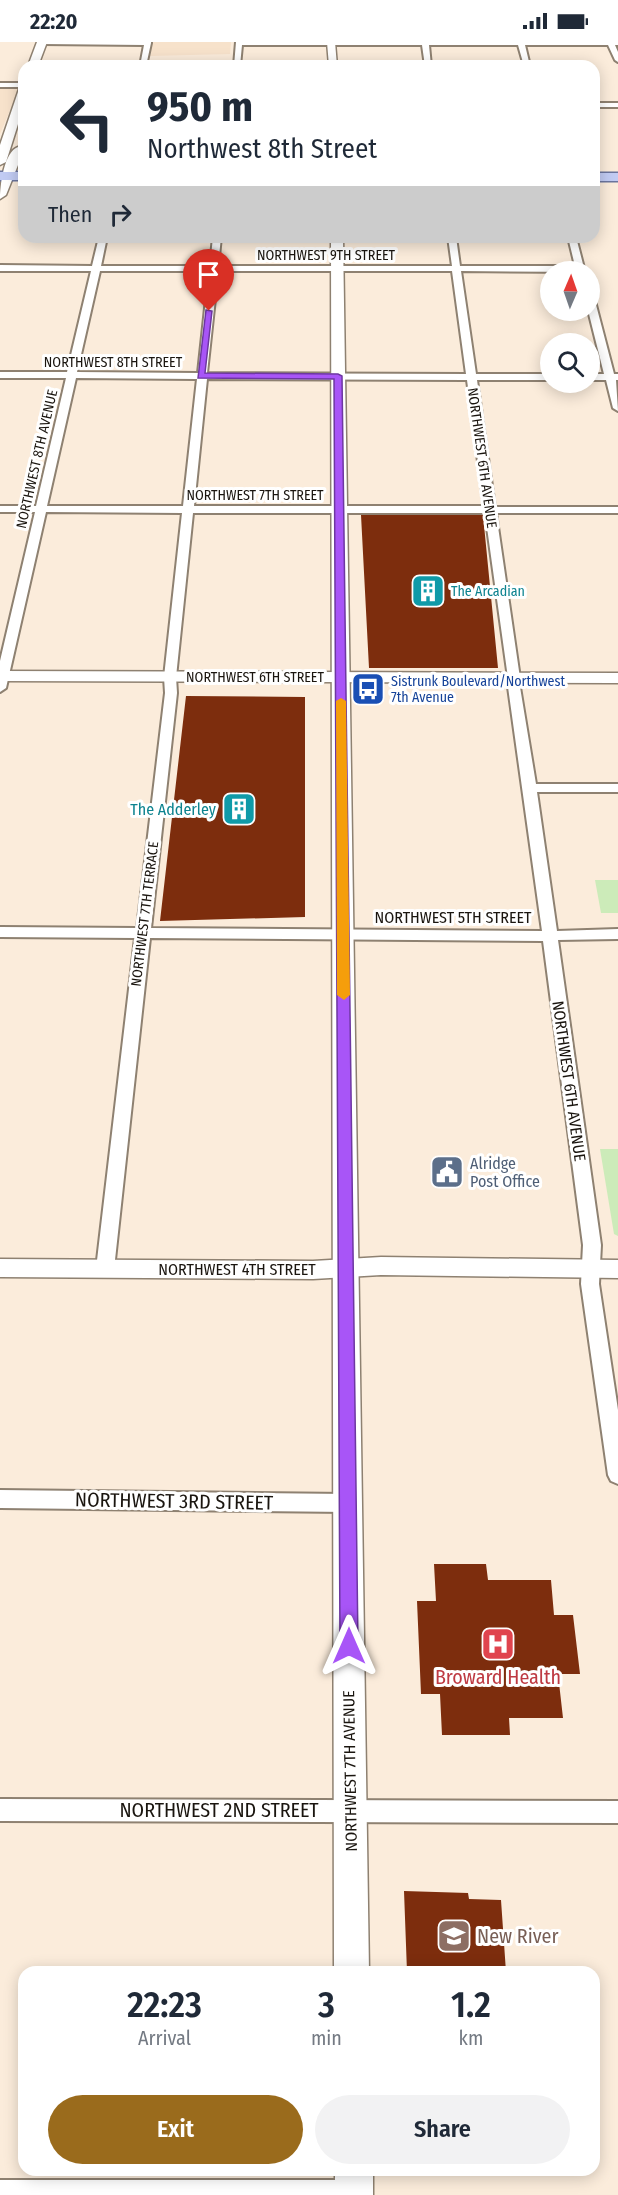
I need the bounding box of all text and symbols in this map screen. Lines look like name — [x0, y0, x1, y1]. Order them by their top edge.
text: 22:20 — [30, 8, 78, 35]
text: 950 m — [147, 82, 253, 132]
icon: left — [48, 84, 126, 162]
text: Northwest 8th Street — [147, 133, 377, 165]
icon: right — [104, 198, 137, 231]
text: Then — [48, 201, 92, 228]
street label: NORTHWEST 9TH STREET — [257, 247, 396, 264]
pin — [183, 249, 234, 311]
icon: arrive — [192, 258, 225, 291]
north arrow — [540, 261, 600, 321]
map controls — [540, 261, 600, 393]
button: search — [540, 333, 600, 393]
street label: NORTHWEST 8TH STREET — [44, 354, 183, 371]
street label: NORTHWEST 8TH AVENUE — [13, 387, 61, 530]
street label: NORTHWEST 6TH AVENUE — [464, 387, 500, 530]
street label: NORTHWEST 7TH STREET — [186, 487, 324, 504]
building icon: The Arcadian — [410, 573, 446, 609]
place label: The Arcadian — [451, 583, 525, 600]
street label: NORTHWEST 6TH STREET — [186, 669, 324, 686]
bus stop icon: Sistrunk Boulevard/Northwest 7th Avenue — [350, 671, 386, 707]
place label: Sistrunk Boulevard/Northwest 7th Avenue — [391, 673, 565, 706]
building icon: The Adderley — [221, 791, 257, 827]
place label: The Adderley — [130, 800, 217, 819]
street label: NORTHWEST 7TH TERRACE — [128, 840, 162, 988]
street label: NORTHWEST 5TH STREET — [374, 908, 532, 927]
street label: NORTHWEST 6TH AVENUE — [548, 1000, 590, 1162]
public building icon: Alridge Post Office — [429, 1154, 465, 1190]
place label: Alridge Post Office — [470, 1154, 540, 1191]
street label: NORTHWEST 4TH STREET — [158, 1260, 316, 1279]
street label: NORTHWEST 3RD STREET — [75, 1487, 274, 1515]
position arrow — [317, 1614, 381, 1678]
hospital icon: Broward Health — [480, 1626, 516, 1662]
place label: Broward Health — [435, 1665, 561, 1689]
street label: NORTHWEST 7TH AVENUE — [339, 1690, 361, 1852]
street label: NORTHWEST 2ND STREET — [119, 1798, 319, 1822]
school or university icon: New River — [436, 1918, 472, 1954]
place label: New River — [477, 1924, 558, 1948]
text: 22:23 — [127, 1983, 202, 2027]
text: 3 — [318, 1983, 335, 2027]
text: 1.2 — [451, 1983, 491, 2027]
text: Arrival — [138, 2026, 191, 2050]
text: min — [311, 2026, 342, 2050]
text: km — [459, 2026, 483, 2050]
button: Exit — [48, 2095, 303, 2164]
button: Share — [315, 2095, 570, 2164]

